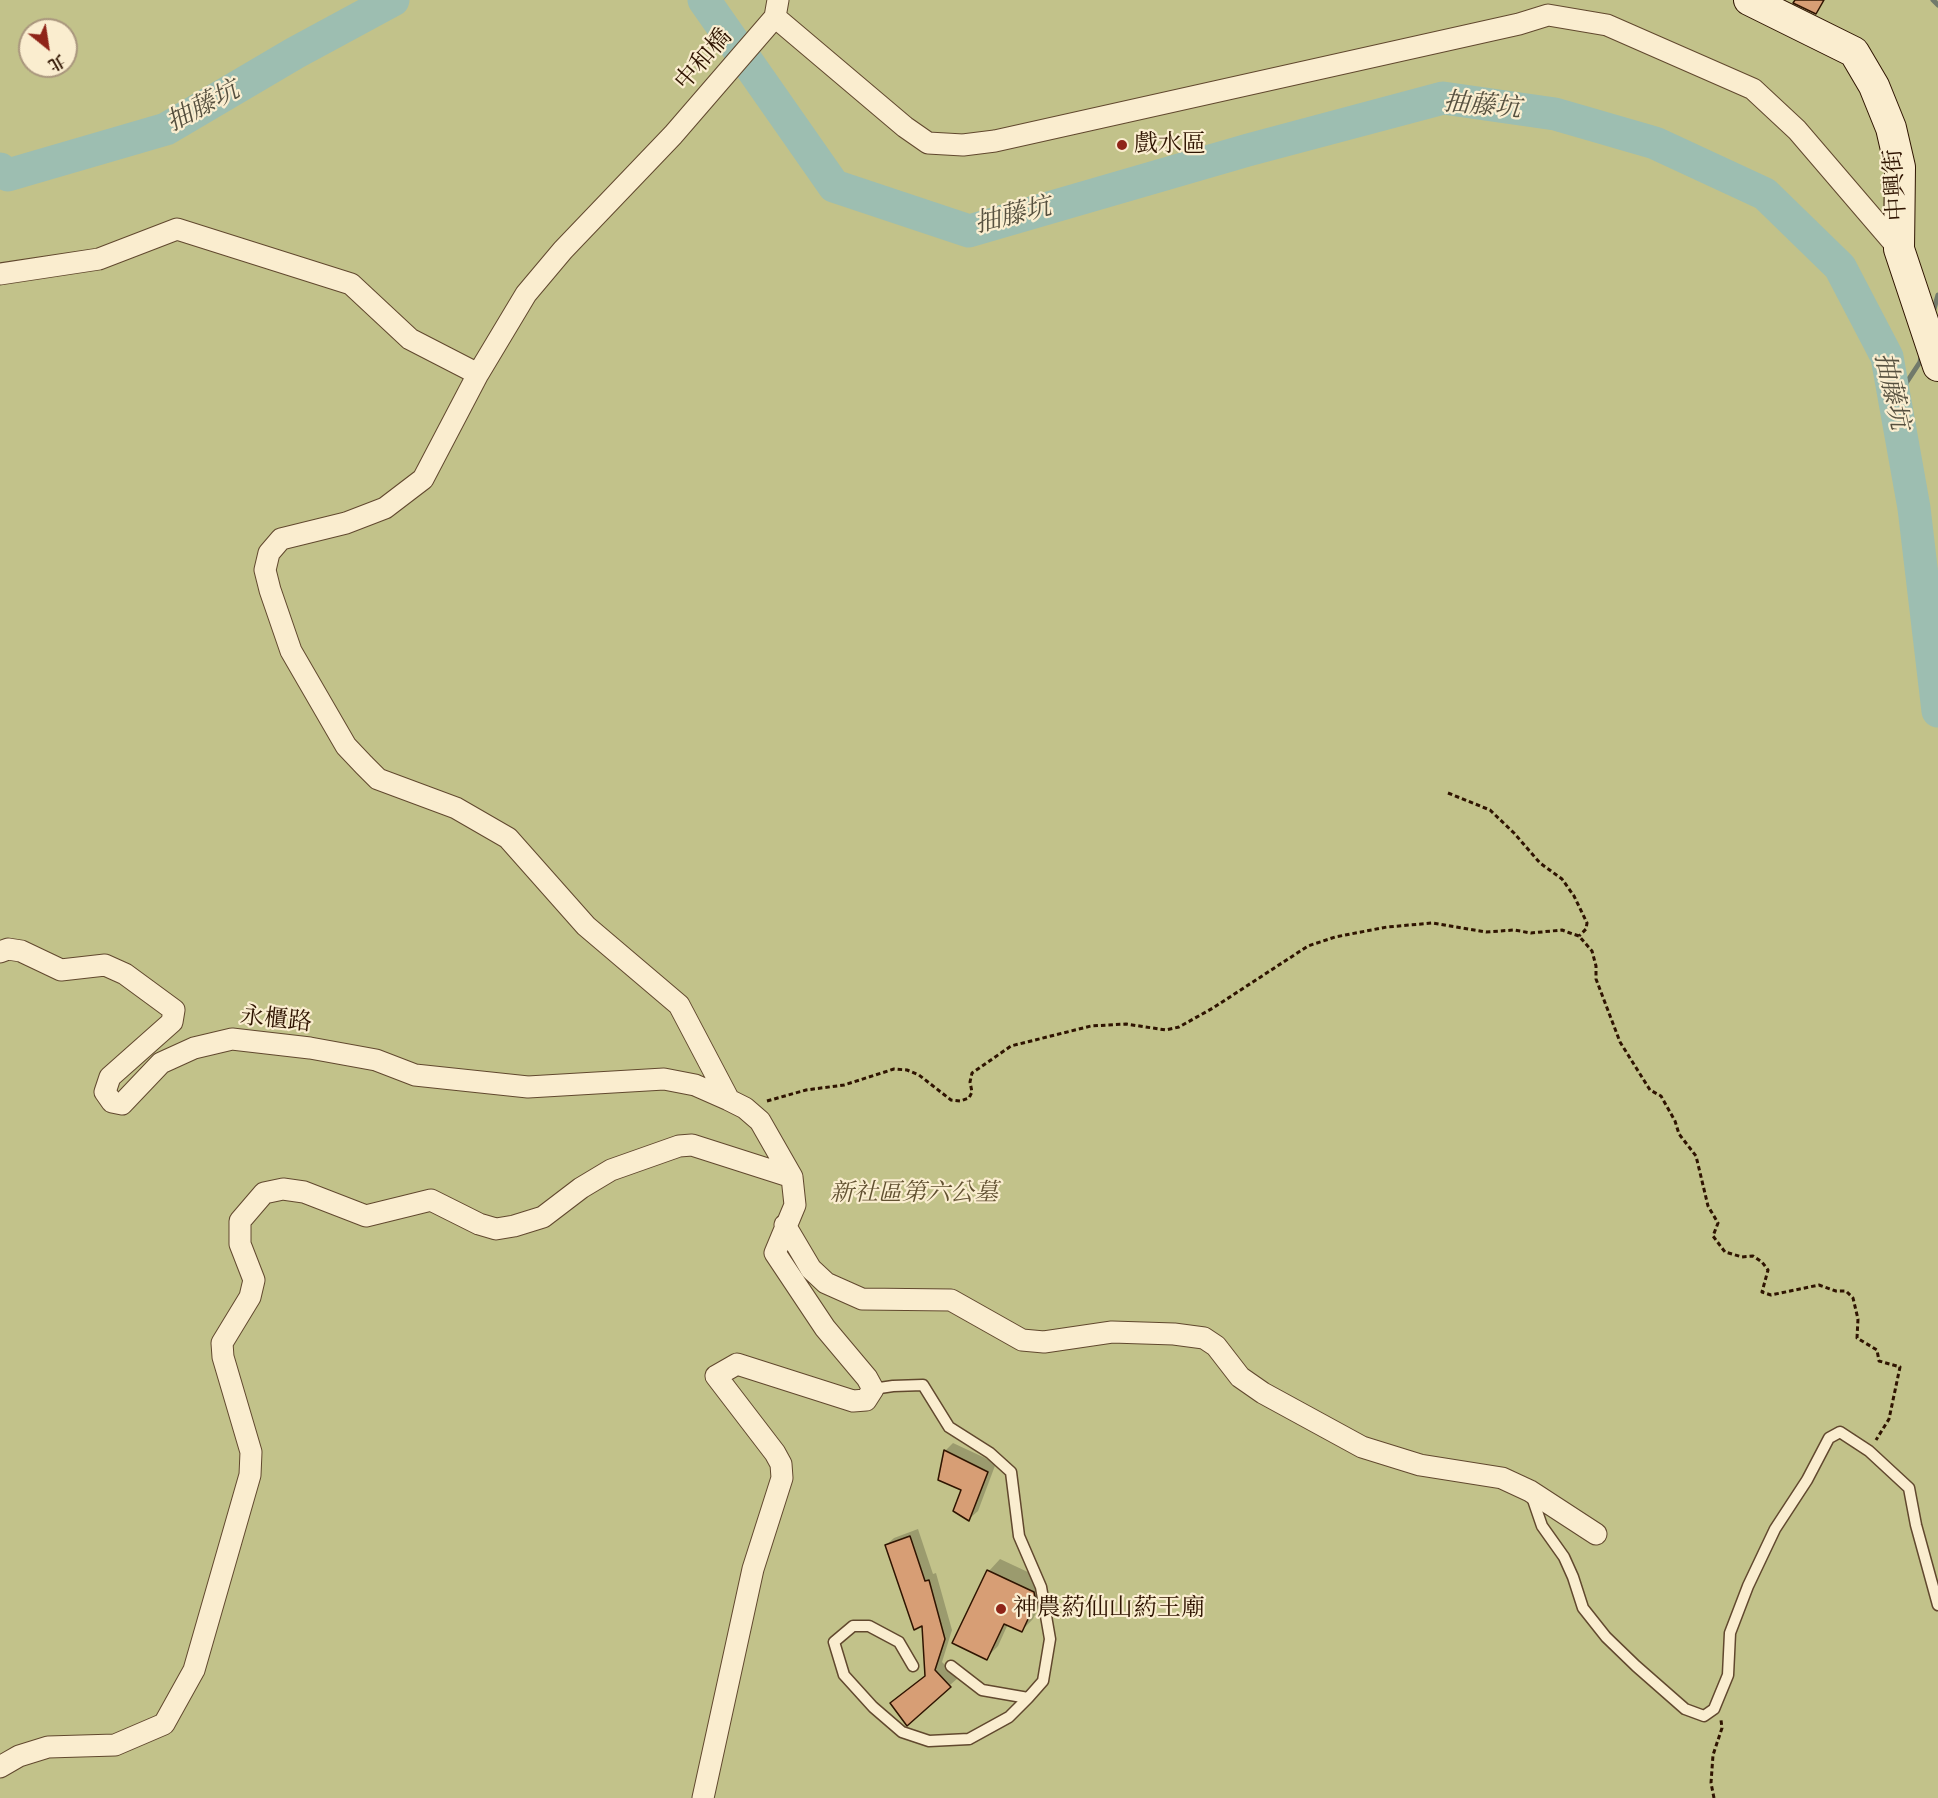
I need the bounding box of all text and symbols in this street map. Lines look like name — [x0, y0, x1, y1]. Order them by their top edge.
north arrow — [18, 18, 78, 78]
street label: 中和橋 — [670, 23, 738, 97]
text: 北 — [45, 51, 67, 73]
water label: 抽藤坑 — [161, 75, 245, 139]
water label: 抽藤坑 — [1442, 87, 1522, 125]
place label: 戲水區 — [1134, 131, 1206, 159]
marker: 戲水區 — [1115, 138, 1129, 152]
street label: 中興街 — [1879, 148, 1913, 222]
water label: 抽藤坑 — [971, 191, 1055, 241]
water label: 抽藤坑 — [1867, 349, 1915, 433]
street label: 永櫃路 — [239, 1002, 313, 1038]
park label: 新社區第六公墓 — [830, 1180, 998, 1208]
place label: 神農葯仙山葯王廟 — [1013, 1595, 1205, 1623]
marker: 神農葯仙山葯王廟 — [994, 1602, 1008, 1616]

